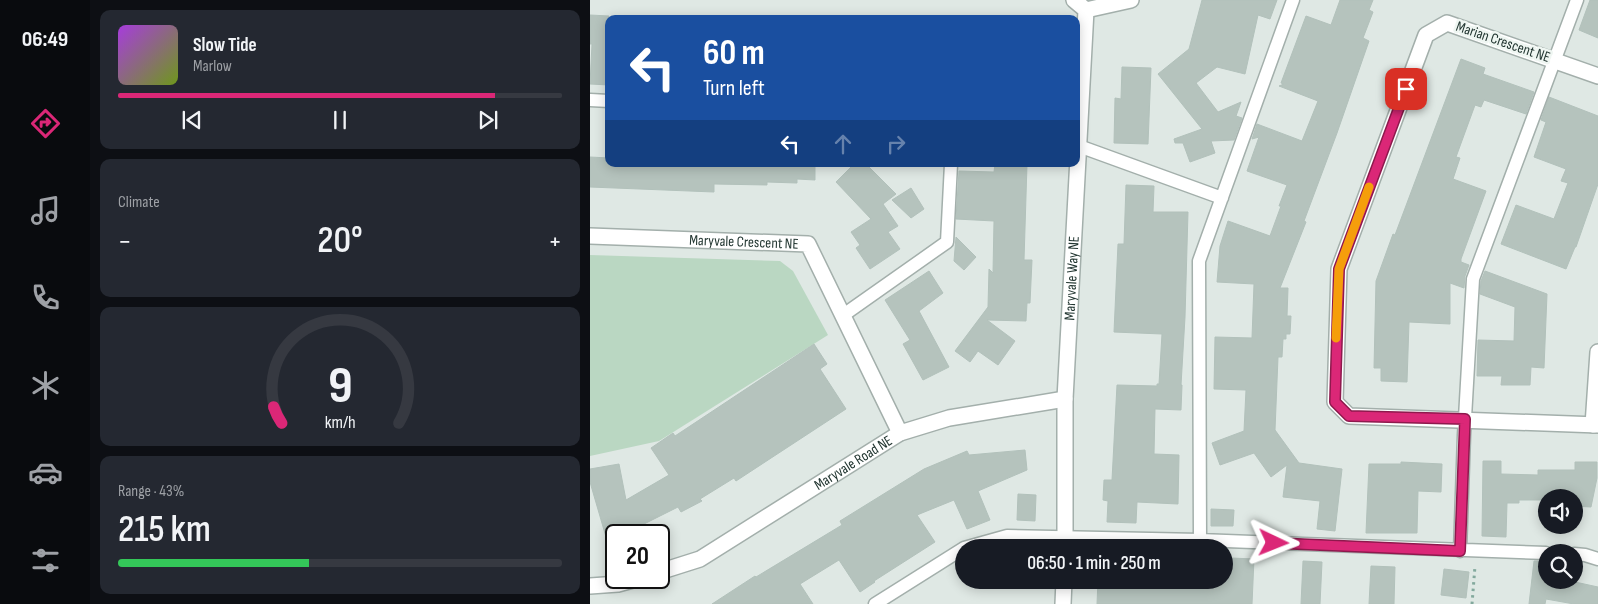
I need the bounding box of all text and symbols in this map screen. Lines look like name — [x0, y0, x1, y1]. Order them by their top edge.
street label: Marian Crescent NE — [1453, 17, 1553, 67]
text: 06:49 — [22, 26, 68, 53]
text: 60 m — [703, 32, 765, 75]
text: Slow Tide — [193, 34, 257, 57]
icon: left — [620, 35, 685, 100]
text: Marlow — [193, 57, 232, 76]
pin — [1385, 68, 1427, 110]
text: Turn left — [703, 75, 765, 102]
icon: arrive — [1392, 75, 1420, 103]
icon: directions — [28, 106, 63, 141]
icon: previous — [178, 106, 206, 134]
icon: pause — [326, 106, 354, 134]
icon: next — [474, 106, 502, 134]
icon: left — [776, 130, 804, 158]
icon: ahead — [829, 130, 857, 158]
icon: right — [882, 130, 910, 158]
icon: music — [28, 193, 63, 228]
text: Climate — [118, 193, 160, 212]
text: 20° — [317, 218, 363, 263]
text: − — [118, 225, 132, 258]
text: + — [548, 225, 562, 258]
street label: Maryvale Crescent NE — [689, 230, 799, 253]
street label: Maryvale Way NE — [1060, 235, 1083, 321]
icon: phone — [28, 280, 63, 315]
text: 9 — [328, 355, 352, 418]
icon: climate — [28, 368, 63, 403]
text: km/h — [325, 412, 355, 433]
street label: Maryvale Road NE — [811, 431, 896, 494]
icon: car — [28, 455, 63, 490]
text: Range · 43% — [118, 482, 184, 501]
map controls — [1538, 489, 1583, 589]
button: sound — [1538, 489, 1583, 534]
text: 215 km — [118, 507, 211, 552]
position arrow — [1247, 516, 1299, 568]
speed limit sign: 20 — [605, 524, 670, 589]
icon: filters — [28, 543, 63, 578]
button: search — [1538, 544, 1583, 589]
text: 06:50 · 1 min · 250 m — [1027, 552, 1161, 575]

